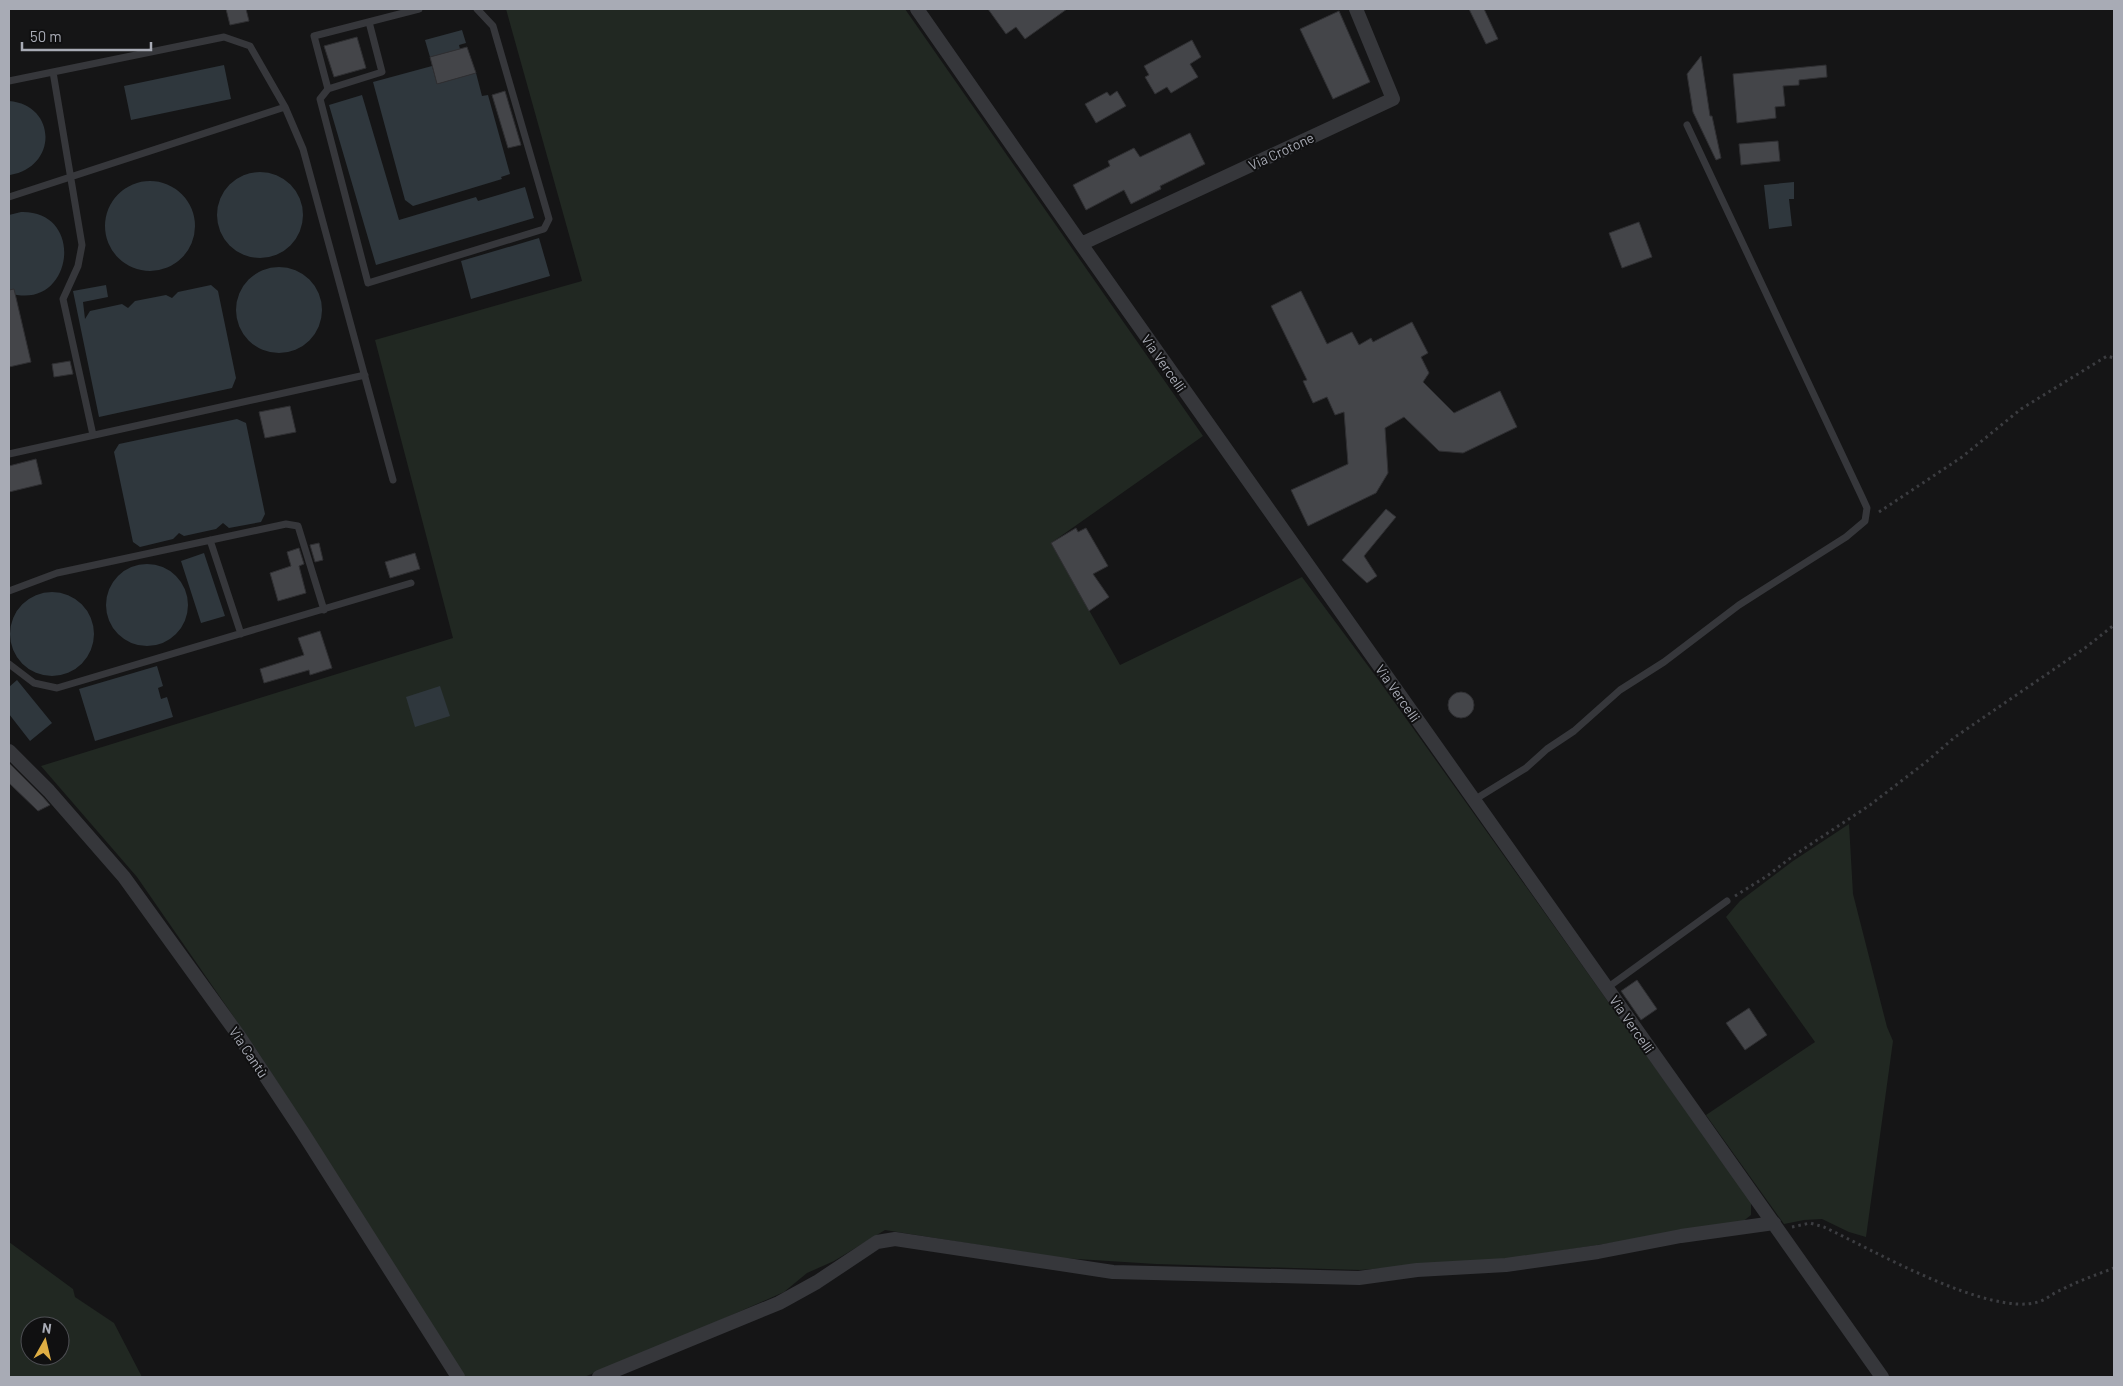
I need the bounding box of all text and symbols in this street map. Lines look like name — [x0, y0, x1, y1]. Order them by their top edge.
scale bar — [22, 20, 151, 52]
text: 50 m — [30, 27, 62, 45]
street label: Via Crotone — [1246, 128, 1316, 174]
street label: Via Vercelli — [1138, 331, 1190, 395]
street label: Via Vercelli — [1372, 661, 1424, 725]
street label: Via Vercelli — [1606, 992, 1658, 1056]
street label: Via Cantù — [226, 1023, 272, 1081]
north arrow — [20, 1316, 70, 1366]
text: N — [41, 1319, 53, 1337]

